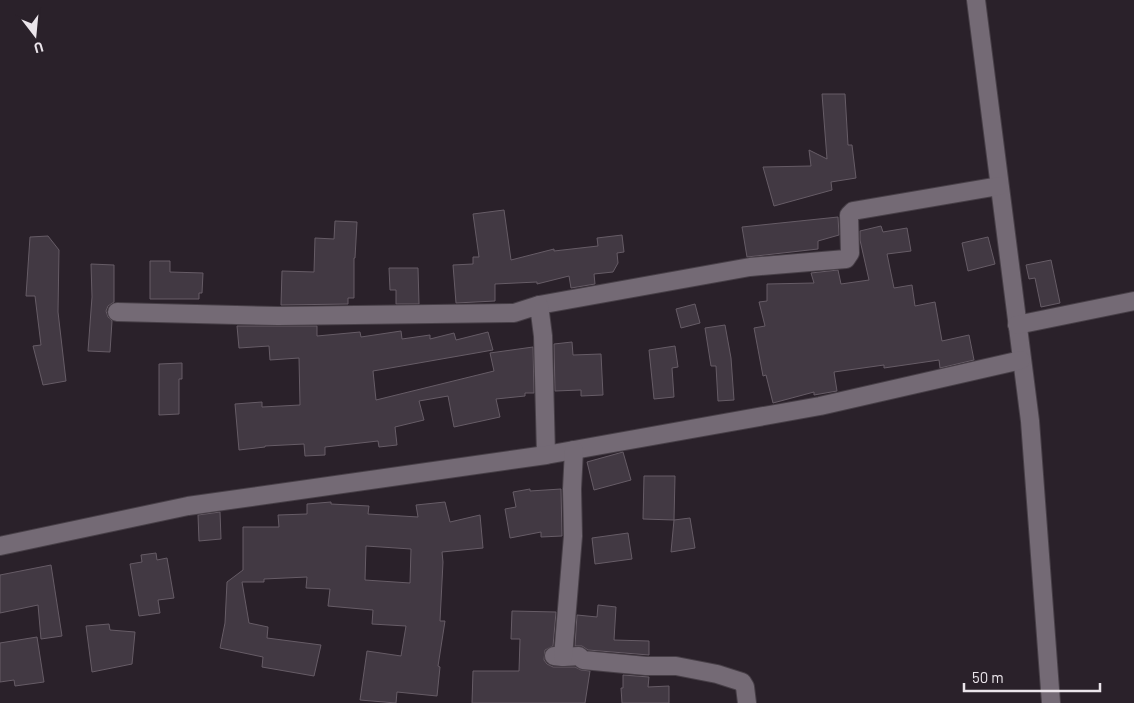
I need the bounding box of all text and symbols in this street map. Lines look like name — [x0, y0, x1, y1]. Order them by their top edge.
north arrow — [10, 10, 60, 60]
text: U — [32, 39, 45, 57]
scale bar — [964, 660, 1100, 692]
text: 50 m — [972, 668, 1004, 686]

